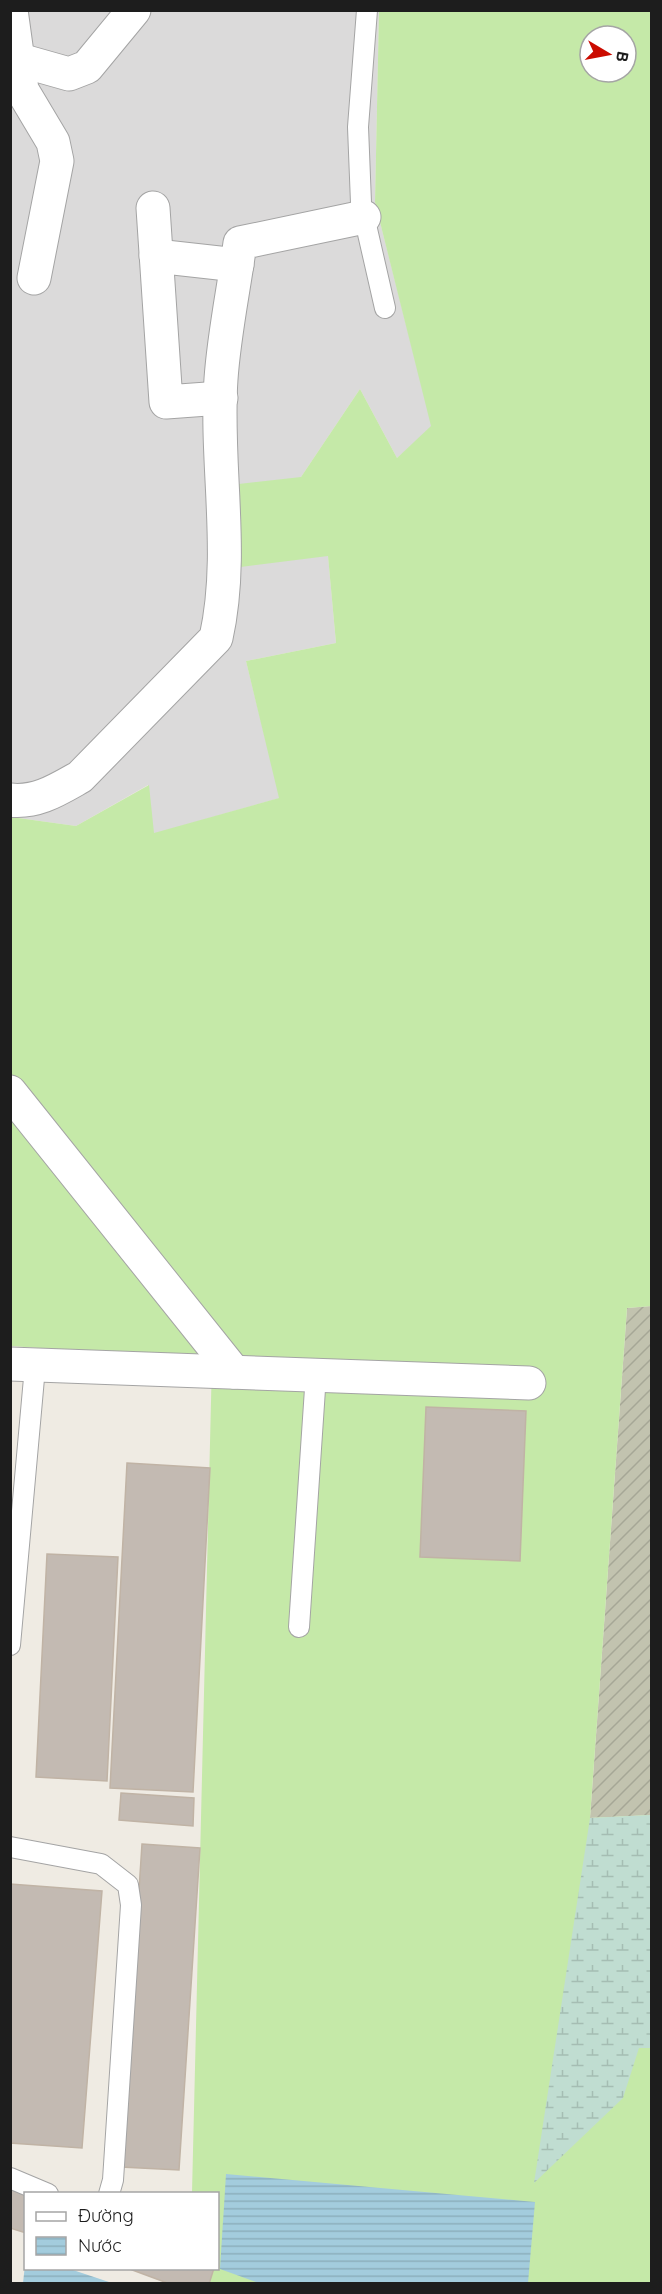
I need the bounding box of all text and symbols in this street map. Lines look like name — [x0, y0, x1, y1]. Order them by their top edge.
north arrow — [578, 24, 638, 84]
text: B — [612, 50, 634, 64]
legend — [24, 2192, 219, 2270]
text: Đường — [78, 2204, 134, 2227]
text: Nước — [78, 2234, 122, 2257]

